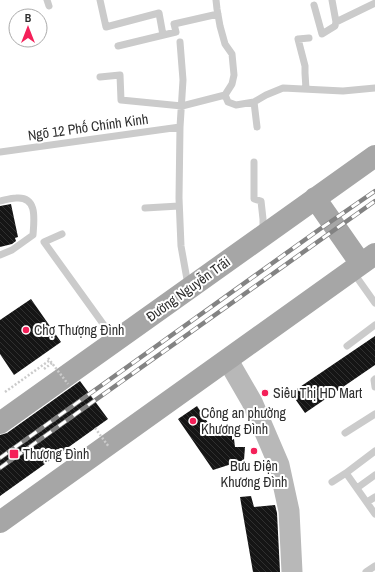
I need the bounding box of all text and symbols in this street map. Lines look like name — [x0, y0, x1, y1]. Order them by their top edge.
north arrow — [8, 8, 48, 48]
text: B — [25, 11, 32, 25]
street label: Ngõ 12 Phố Chính Kinh — [27, 110, 149, 144]
street label: Đường Nguyễn Trãi — [142, 252, 234, 326]
place label: Chợ Thượng Đình — [34, 321, 124, 339]
marker: Chợ Thượng Đình — [21, 325, 31, 335]
place label: Siêu Thị HD Mart — [273, 384, 362, 402]
marker: Siêu Thị HD Mart — [260, 388, 270, 398]
place label: Công an phường Khương Đình — [201, 404, 287, 438]
marker: Công an phường Khương Đình — [188, 416, 198, 426]
place label: Thượng Đình — [23, 445, 89, 463]
marker: Bưu Điện Khương Đình — [249, 446, 259, 456]
marker: Thượng Đình — [8, 448, 20, 460]
place label: Bưu Điện Khương Đình — [220, 457, 288, 491]

